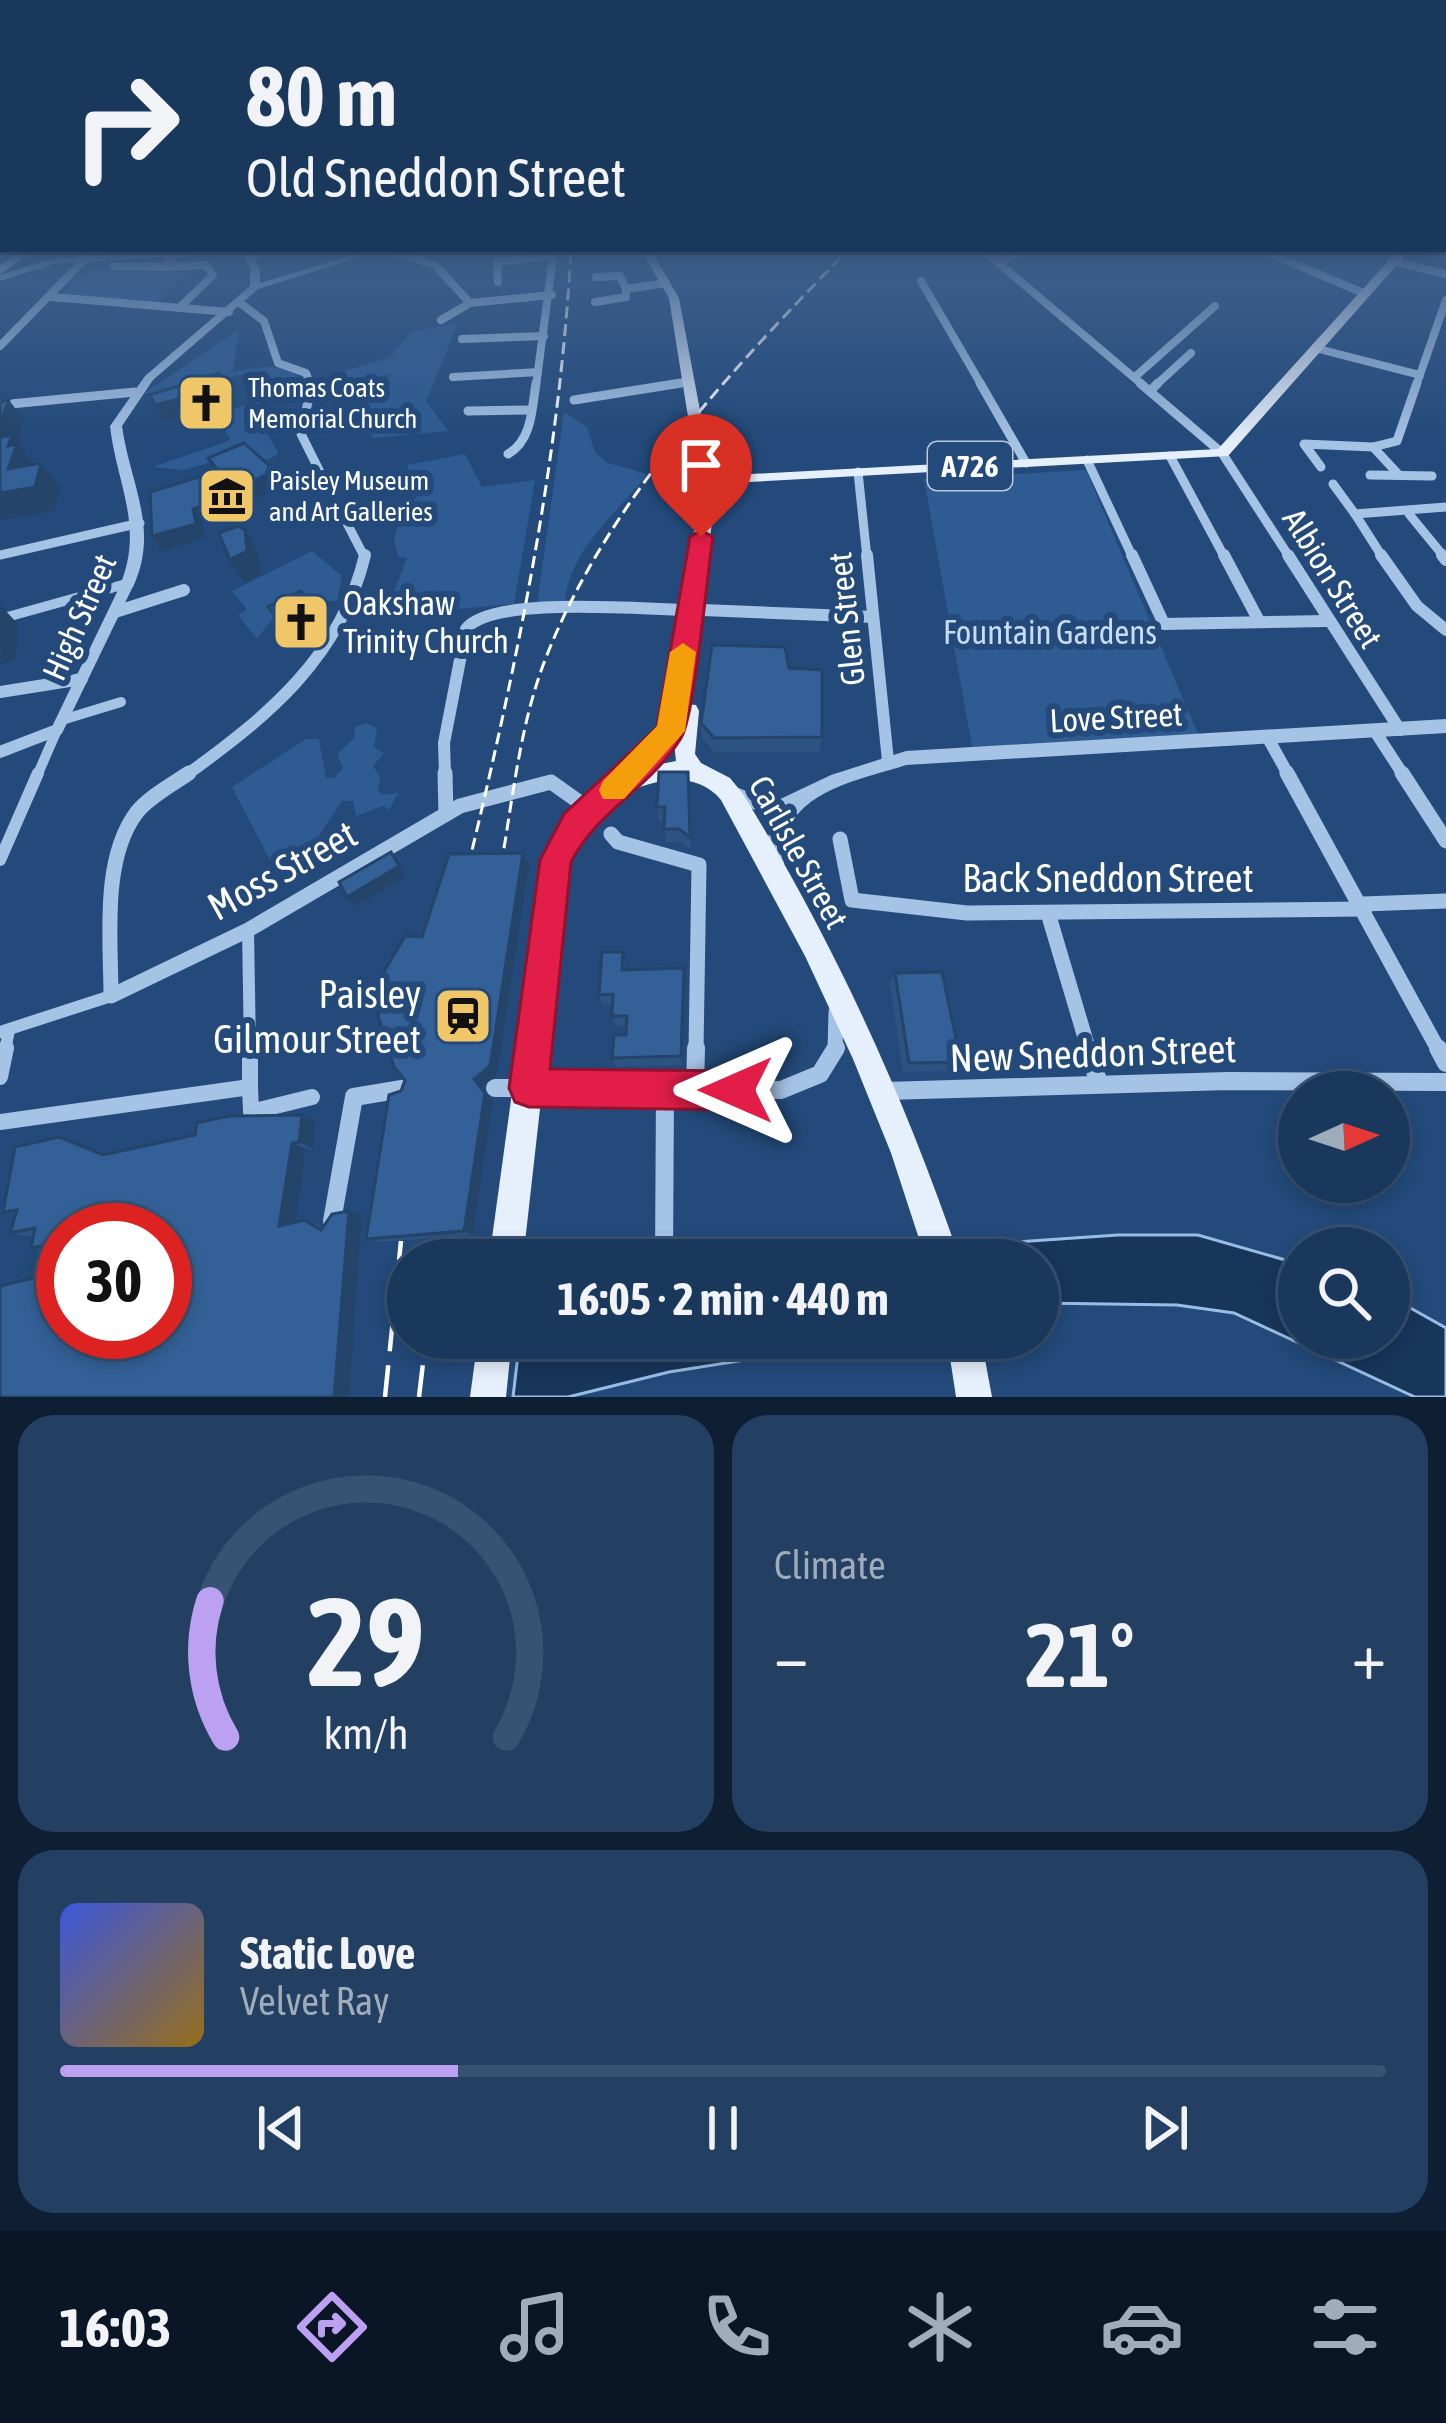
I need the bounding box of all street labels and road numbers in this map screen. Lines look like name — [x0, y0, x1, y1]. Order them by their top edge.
road number: A726 — [928, 442, 1012, 490]
street label: Albion Street — [1275, 502, 1391, 654]
street label: High Street — [34, 548, 124, 686]
street label: Glen Street — [820, 550, 872, 688]
street label: Love Street — [1049, 695, 1183, 739]
street label: Carlisle Street — [742, 769, 856, 935]
street label: Moss Street — [200, 811, 364, 929]
street label: Back Sneddon Street — [962, 856, 1254, 900]
street label: New Sneddon Street — [949, 1026, 1237, 1080]

